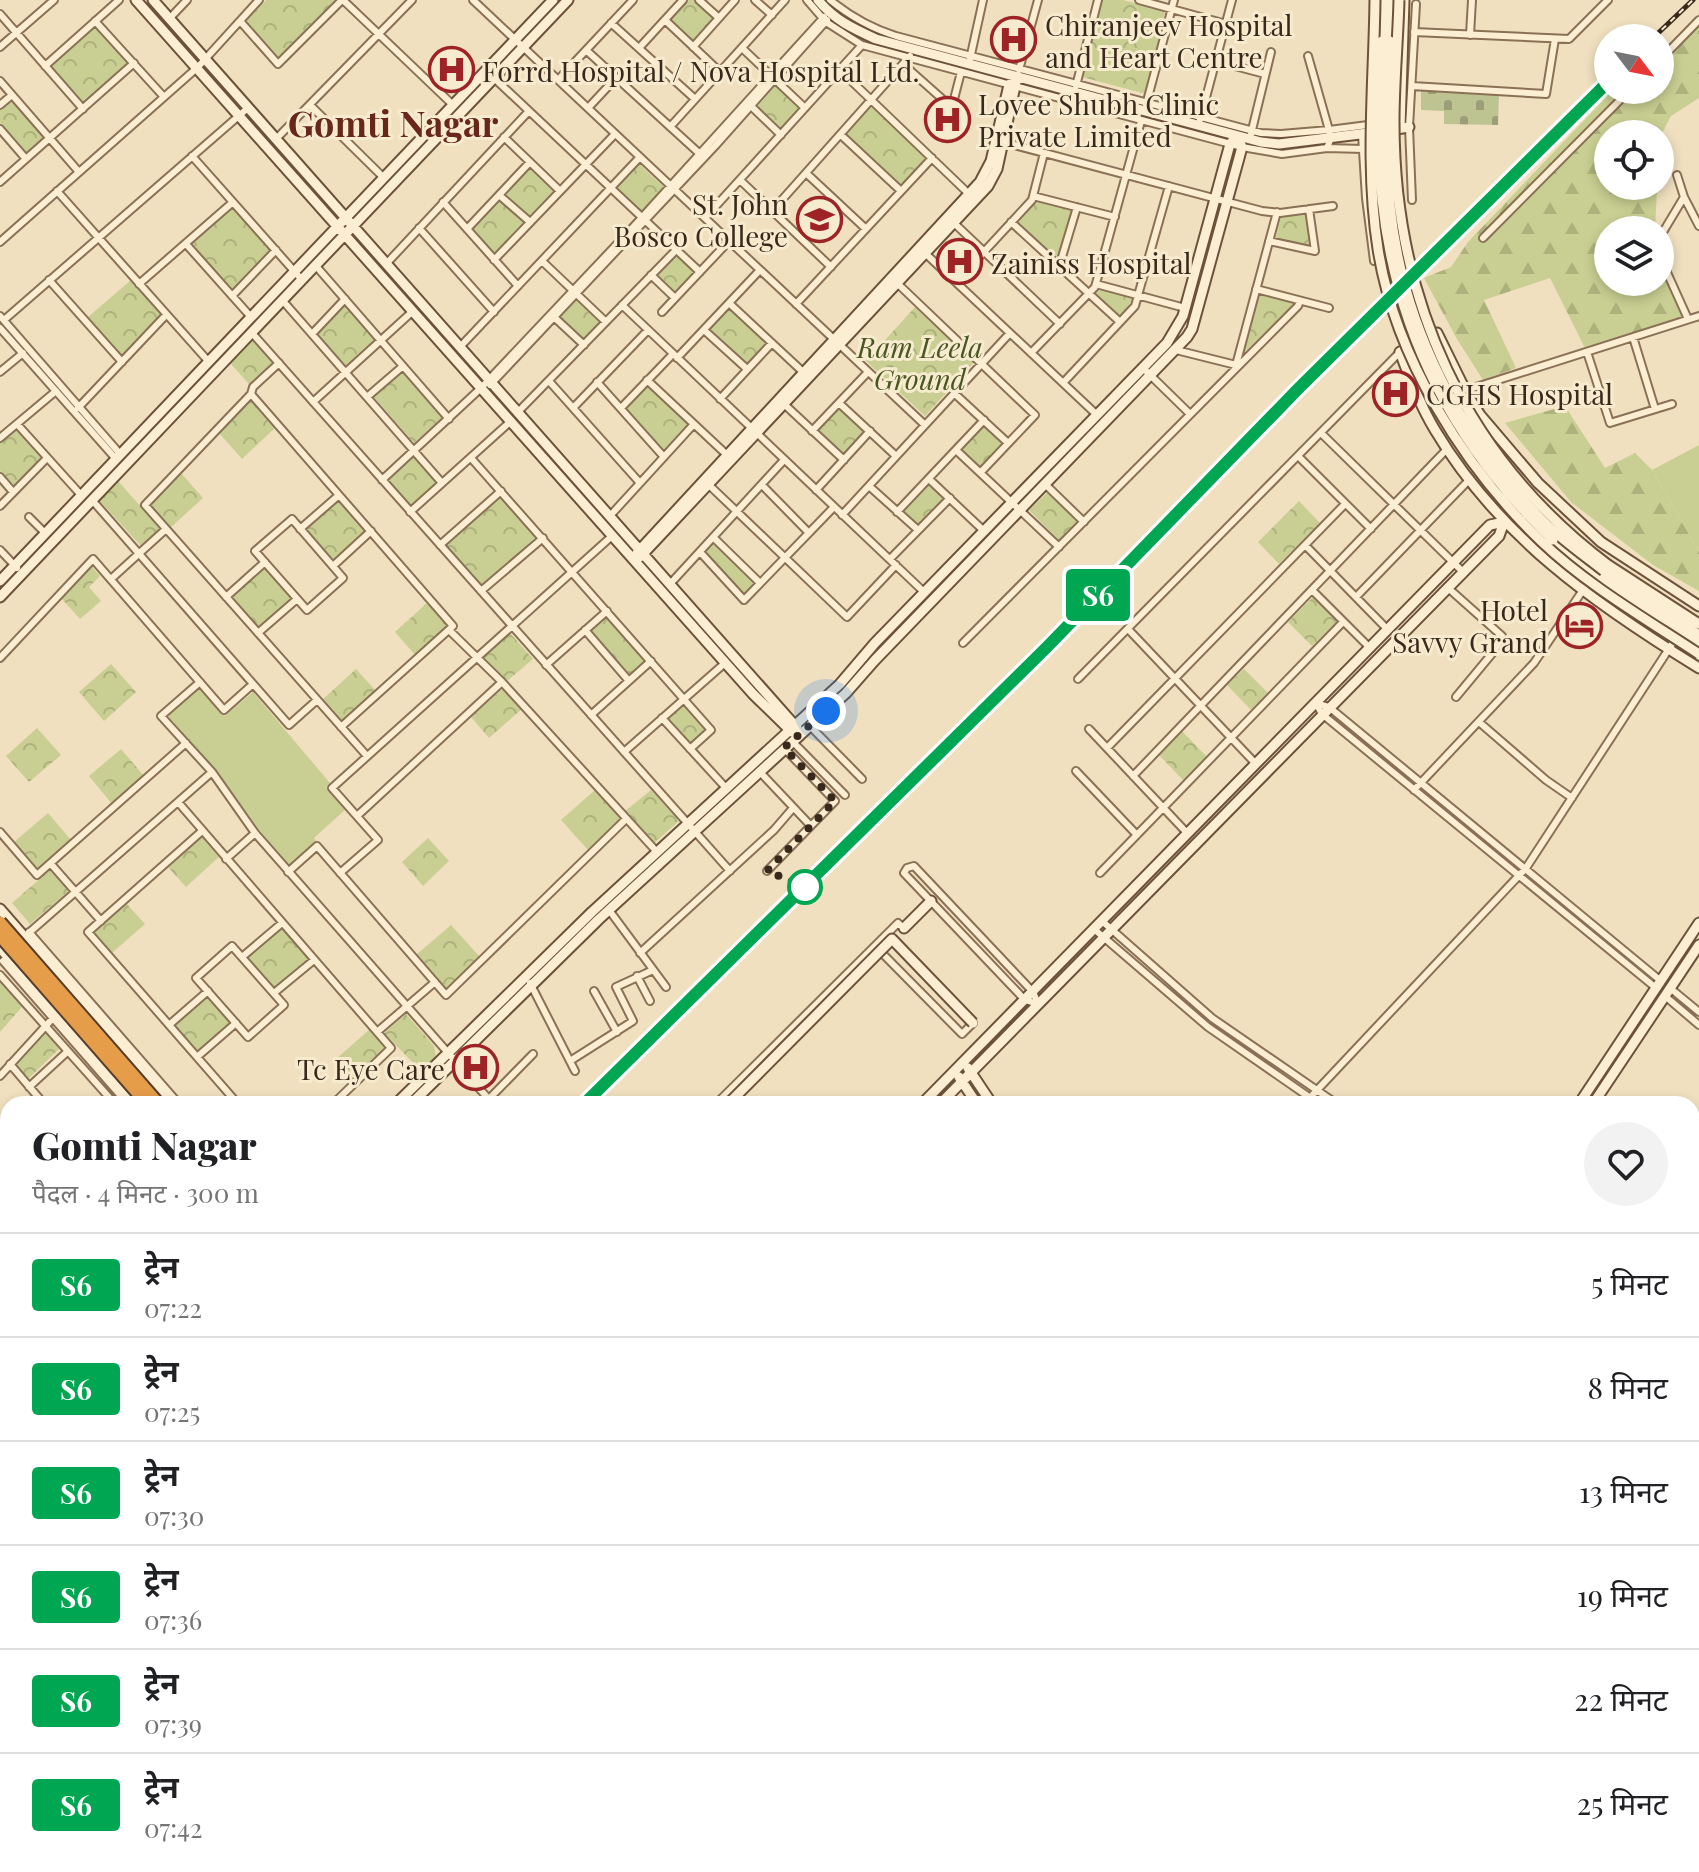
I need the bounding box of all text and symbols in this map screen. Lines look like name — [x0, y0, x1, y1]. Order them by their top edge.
place label: Chiranjeev Hospital and Heart Centre — [1045, 6, 1293, 75]
hospital icon: Chiranjeev Hospital and Heart Centre — [990, 16, 1038, 64]
north arrow — [1594, 24, 1674, 104]
map controls — [1594, 24, 1674, 296]
hospital icon: Forrd Hospital / Nova Hospital Ltd. — [427, 46, 475, 94]
place label: Forrd Hospital / Nova Hospital Ltd. — [482, 52, 920, 89]
place label: Lovee Shubh Clinic Private Limited — [978, 85, 1219, 154]
hospital icon: Lovee Shubh Clinic Private Limited — [923, 95, 971, 143]
district label: Gomti Nagar — [288, 98, 499, 146]
button: locate — [1594, 120, 1674, 200]
place label: St. John Bosco College — [614, 185, 788, 254]
school or university icon: St. John Bosco College — [795, 195, 843, 243]
button: layers — [1594, 216, 1674, 296]
hospital icon: Zainiss Hospital — [936, 238, 984, 286]
place label: Zainiss Hospital — [991, 244, 1192, 281]
park label: Ram Leela Ground — [856, 328, 983, 397]
hospital icon: CGHS Hospital — [1371, 369, 1419, 417]
place label: CGHS Hospital — [1426, 375, 1613, 412]
line badge: S6 — [1062, 569, 1134, 621]
text: S6 — [1082, 576, 1114, 613]
place label: Hotel Savvy Grand — [1392, 591, 1548, 660]
hotel icon: Hotel Savvy Grand — [1555, 601, 1603, 649]
your location — [806, 691, 846, 731]
unlabelled marker — [788, 870, 822, 904]
hospital icon: Tc Eye Care — [452, 1044, 500, 1092]
place label: Tc Eye Care — [297, 1050, 445, 1087]
text: Gomti Nagar — [32, 1119, 257, 1170]
button: heart — [1584, 1122, 1668, 1206]
text: पैदल · 4 मिनट · 300 m — [32, 1175, 259, 1210]
text: ट्रेन — [144, 1246, 179, 1286]
text: 5 मिनट — [1591, 1263, 1668, 1303]
text: S6 — [60, 1266, 92, 1303]
text: 07:22 — [144, 1290, 202, 1325]
text: ट्रेन — [144, 1350, 179, 1390]
text: 8 मिनट — [1587, 1367, 1668, 1407]
text: S6 — [60, 1370, 92, 1407]
text: 07:25 — [144, 1394, 200, 1429]
text: ट्रेन — [144, 1454, 179, 1494]
text: 13 मिनट — [1579, 1471, 1668, 1511]
text: S6 — [60, 1474, 92, 1511]
text: 07:30 — [144, 1498, 204, 1533]
text: ट्रेन — [144, 1558, 179, 1598]
text: 19 मिनट — [1577, 1575, 1668, 1615]
text: S6 — [60, 1578, 92, 1615]
text: 07:36 — [144, 1602, 202, 1637]
text: ट्रेन — [144, 1662, 179, 1702]
text: 22 मिनट — [1574, 1679, 1668, 1719]
text: S6 — [60, 1682, 92, 1719]
text: 07:39 — [144, 1706, 202, 1741]
text: ट्रेन — [144, 1766, 179, 1806]
text: 25 मिनट — [1577, 1783, 1668, 1823]
text: S6 — [60, 1786, 92, 1823]
text: 07:42 — [144, 1810, 202, 1845]

